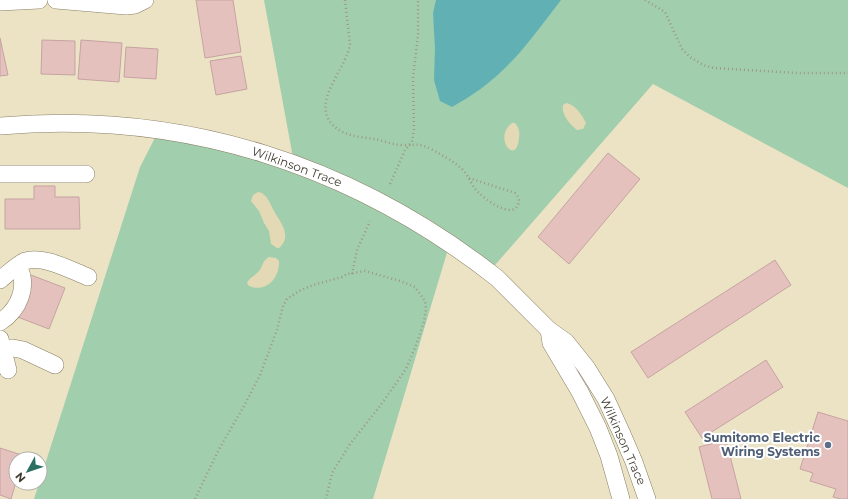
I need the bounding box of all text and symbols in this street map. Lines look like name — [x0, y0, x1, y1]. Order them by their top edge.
street label: Wilkinson Trace — [250, 143, 344, 190]
street label: Wilkinson Trace — [597, 394, 650, 487]
place label: Sumitomo Electric Wiring Systems — [704, 430, 821, 459]
marker: Sumitomo Electric Wiring Systems — [823, 440, 833, 450]
north arrow — [8, 451, 48, 491]
text: N — [12, 470, 29, 485]

